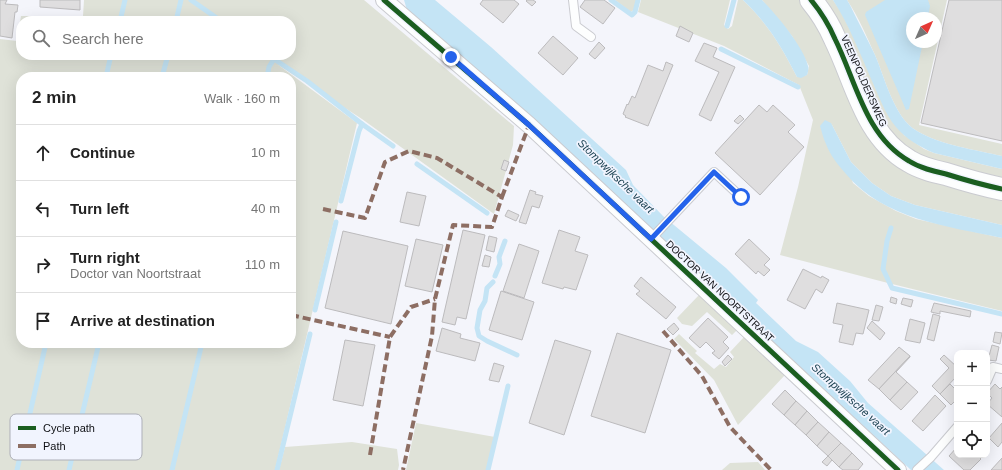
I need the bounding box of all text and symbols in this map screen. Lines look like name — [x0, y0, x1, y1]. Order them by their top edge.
north arrow — [906, 12, 942, 48]
search box — [16, 16, 296, 60]
icon: search — [30, 27, 52, 49]
text: Search here — [62, 30, 144, 47]
street label: VEENPOLDERSWEG — [839, 34, 889, 129]
route end — [442, 48, 460, 66]
text: 2 min — [32, 88, 76, 107]
text: Walk · 160 m — [204, 91, 280, 106]
water label: Stompwijksche vaart — [576, 137, 657, 216]
icon: ahead — [32, 142, 54, 164]
text: Continue — [70, 144, 135, 161]
text: 10 m — [251, 145, 280, 160]
route start — [732, 188, 750, 206]
icon: left — [32, 198, 54, 220]
text: Turn left — [70, 200, 129, 217]
text: 40 m — [251, 201, 280, 216]
street label: DOCTOR VAN NOORTSTRAAT — [664, 238, 776, 344]
text: Turn right — [70, 249, 140, 266]
icon: right — [32, 254, 54, 276]
text: 110 m — [245, 257, 280, 272]
text: Doctor van Noortstraat — [70, 266, 201, 281]
icon: arrive — [32, 310, 54, 332]
text: Arrive at destination — [70, 312, 215, 329]
map controls — [954, 350, 990, 458]
button: + — [954, 350, 990, 386]
water label: Stompwijksche vaart — [810, 361, 893, 438]
button: − — [954, 386, 990, 422]
legend — [10, 414, 142, 460]
text: Cycle path — [43, 422, 95, 434]
button: locate — [954, 422, 990, 458]
text: Path — [43, 440, 66, 452]

